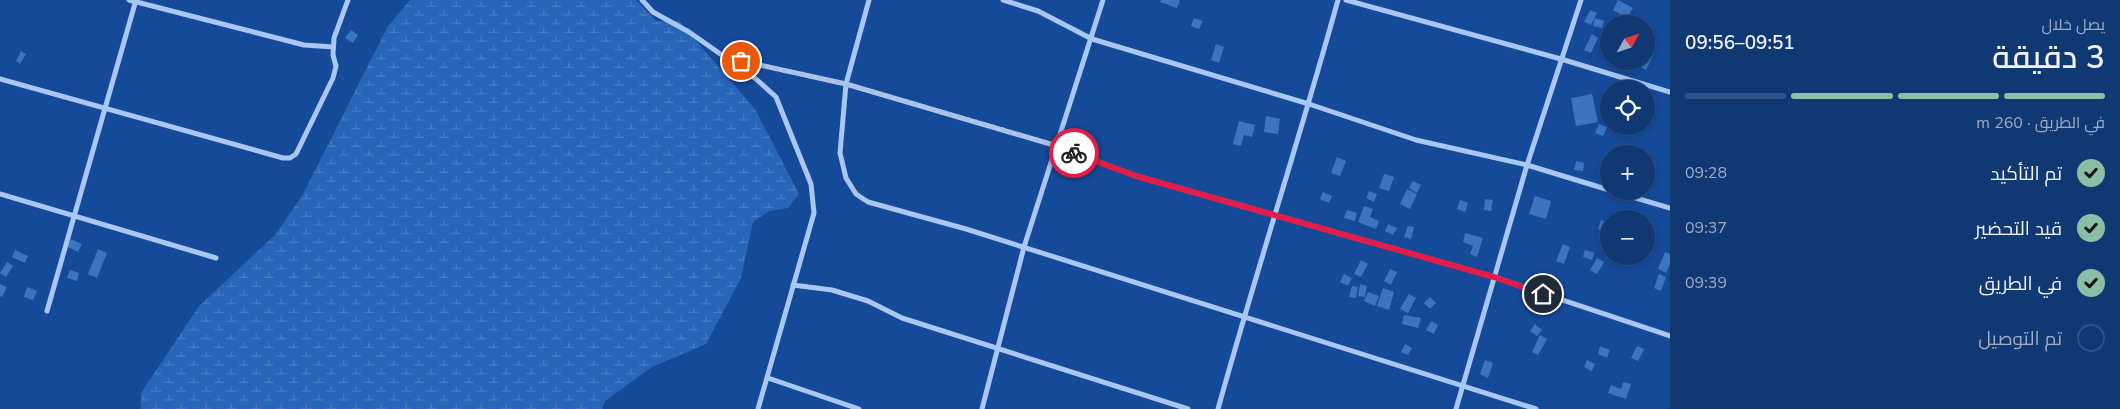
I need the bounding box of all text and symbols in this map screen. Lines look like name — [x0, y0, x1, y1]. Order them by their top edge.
text: يصل خلال — [2042, 14, 2105, 36]
north arrow — [1600, 15, 1655, 70]
map controls — [1600, 15, 1655, 265]
text: 09:51–09:56 — [1685, 30, 1795, 56]
text: 3 دقيقة — [1992, 36, 2105, 79]
pin — [720, 40, 762, 82]
icon: bag — [727, 47, 755, 75]
button: locate — [1600, 80, 1655, 135]
text: في الطريق · 260 m — [1976, 112, 2105, 134]
courier — [1049, 128, 1099, 178]
icon: bike — [1060, 139, 1088, 167]
button: + — [1600, 145, 1655, 200]
icon: check — [2077, 159, 2105, 187]
text: تم التأكيد — [1990, 161, 2062, 187]
text: 09:28 — [1685, 162, 1727, 184]
button: − — [1600, 210, 1655, 265]
icon: check — [2077, 214, 2105, 242]
text: قيد التحضير — [1975, 216, 2062, 242]
text: 09:37 — [1685, 217, 1727, 239]
icon: check — [2077, 269, 2105, 297]
text: في الطريق — [1979, 271, 2062, 297]
text: 09:39 — [1685, 272, 1727, 294]
pin — [1522, 273, 1564, 315]
icon: home — [1529, 280, 1557, 308]
text: تم التوصيل — [1978, 326, 2062, 352]

